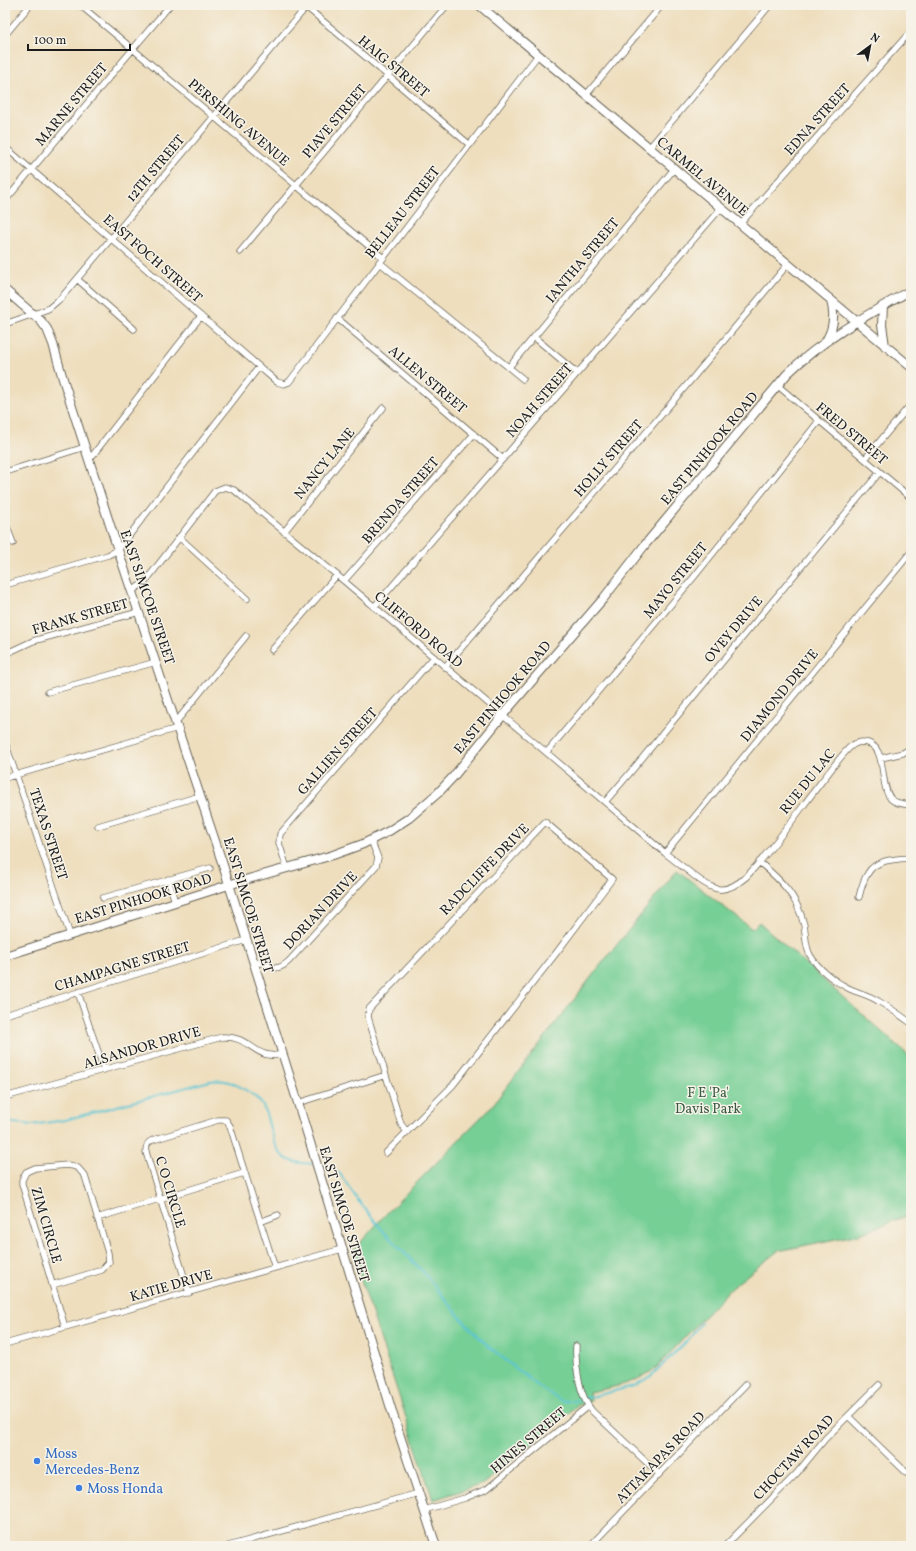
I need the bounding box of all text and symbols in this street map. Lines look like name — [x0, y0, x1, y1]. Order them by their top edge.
scale bar — [28, 26, 130, 52]
north arrow — [850, 26, 890, 66]
text: N — [867, 30, 882, 47]
street label: HAIG STREET — [353, 32, 433, 103]
text: 100 m — [34, 33, 67, 49]
street label: MARNE STREET — [32, 59, 113, 151]
street label: PERSHING AVENUE — [183, 75, 293, 171]
street label: EDNA STREET — [781, 80, 856, 160]
street label: PIAVE STREET — [299, 81, 372, 163]
street label: 12TH STREET — [122, 131, 190, 207]
street label: CARMEL AVENUE — [652, 133, 752, 221]
street label: BELLEAU STREET — [361, 163, 445, 263]
street label: EAST FOCH STREET — [98, 211, 206, 308]
street label: IANTHA STREET — [542, 214, 624, 307]
street label: ALLEN STREET — [384, 342, 470, 418]
street label: NOAH STREET — [503, 360, 578, 442]
street label: EAST PINHOOK ROAD — [657, 388, 763, 510]
street label: FRED STREET — [811, 399, 891, 470]
street label: HOLLY STREET — [570, 416, 648, 502]
street label: NANCY LANE — [290, 424, 360, 504]
street label: BRENDA STREET — [358, 454, 444, 548]
street label: EAST SIMCOE STREET — [115, 528, 179, 667]
street label: MAYO STREET — [640, 539, 713, 623]
street label: CLIFFORD ROAD — [370, 587, 466, 673]
street label: OVEY DRIVE — [701, 593, 768, 667]
street label: FRANK STREET — [30, 595, 131, 640]
street label: EAST PINHOOK ROAD — [450, 637, 556, 759]
street label: DIAMOND DRIVE — [737, 645, 824, 746]
street label: GALLIEN STREET — [294, 704, 382, 800]
street label: RUE DU LAC — [776, 745, 840, 819]
street label: TEXAS STREET — [24, 786, 71, 883]
street label: RADCLIFFE DRIVE — [436, 820, 534, 920]
street label: EAST SIMCOE STREET — [218, 835, 277, 976]
street label: DORIAN DRIVE — [280, 868, 362, 954]
street label: EAST PINHOOK ROAD — [73, 870, 214, 929]
street label: CHAMPAGNE STREET — [52, 938, 193, 997]
street label: ALSANDOR DRIVE — [82, 1023, 203, 1074]
park label: F E 'Pa' Davis Park — [675, 1084, 741, 1119]
street label: EAST SIMCOE STREET — [314, 1144, 373, 1285]
street label: C O CIRCLE — [150, 1154, 189, 1231]
street label: ZIM CIRCLE — [26, 1185, 66, 1266]
street label: KATIE DRIVE — [128, 1266, 215, 1307]
street label: HINES STREET — [487, 1404, 571, 1479]
street label: ATTAKAPAS ROAD — [612, 1408, 710, 1508]
street label: CHOCTAW ROAD — [749, 1411, 839, 1505]
place label: Moss Mercedes-Benz — [45, 1445, 140, 1480]
marker: Moss Mercedes-Benz — [32, 1456, 42, 1466]
place label: Moss Honda — [87, 1480, 163, 1499]
marker: Moss Honda — [74, 1483, 84, 1493]

